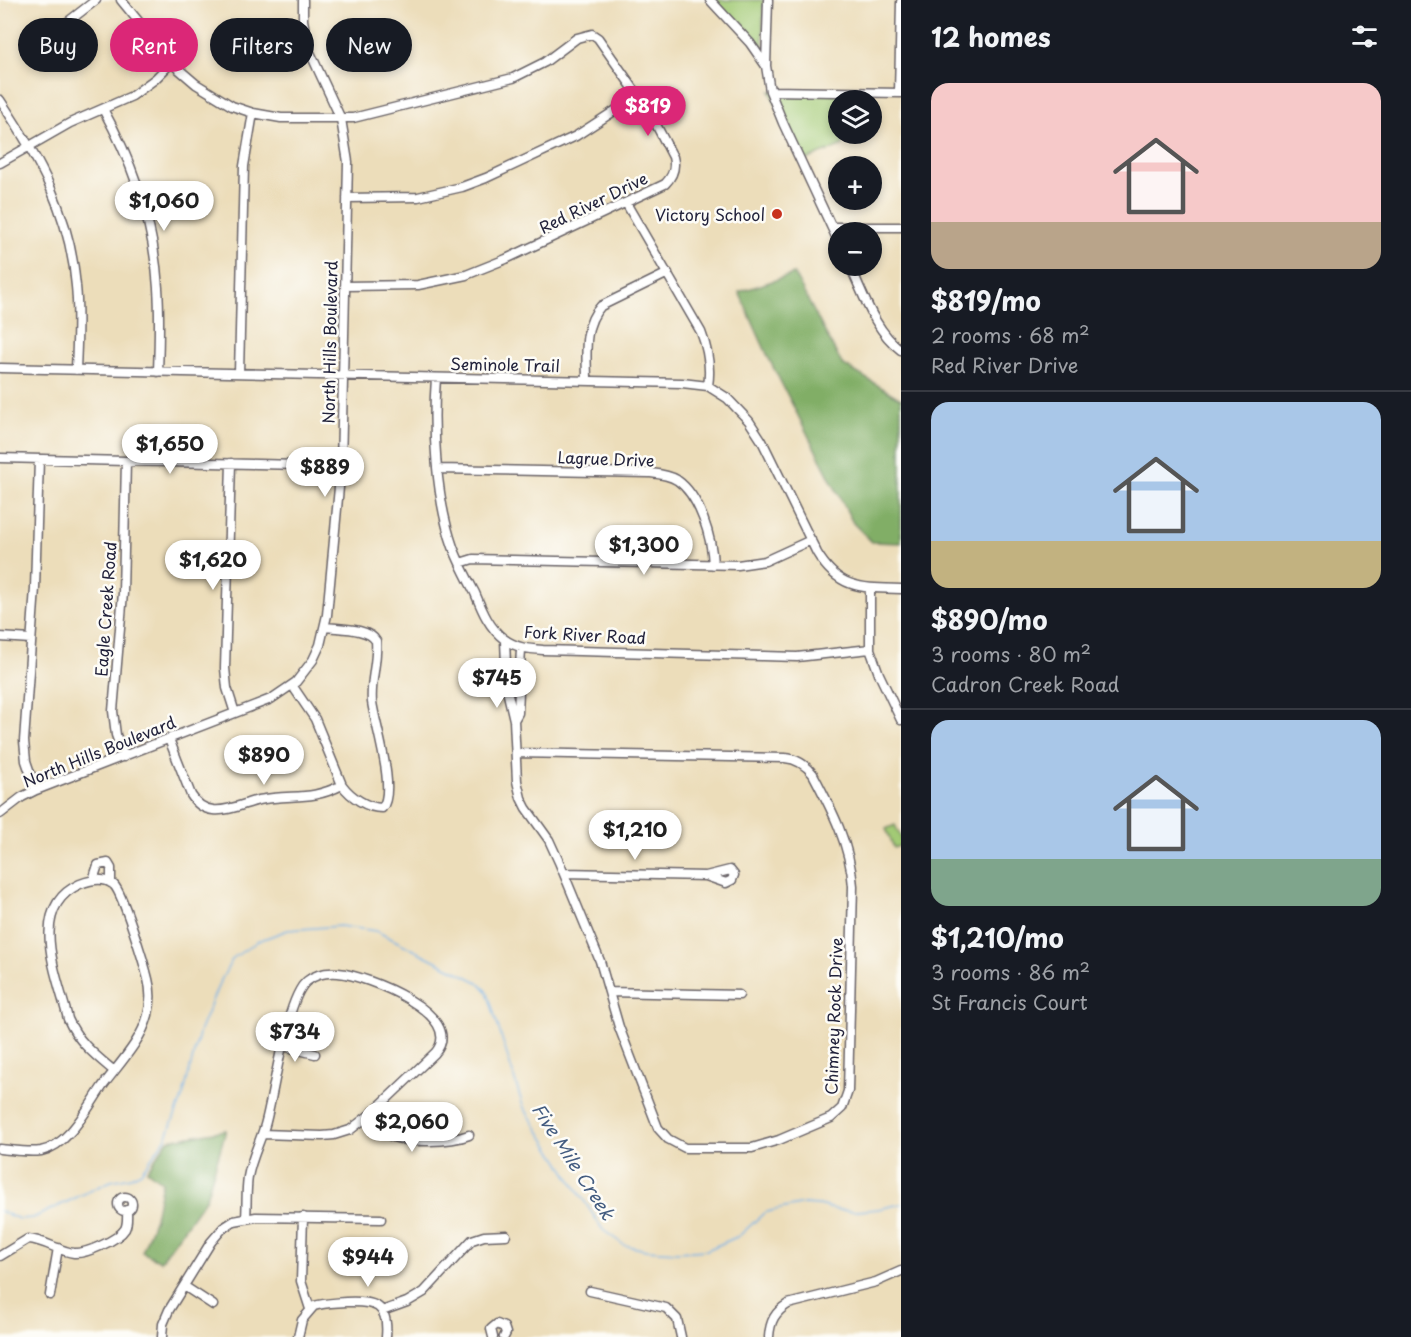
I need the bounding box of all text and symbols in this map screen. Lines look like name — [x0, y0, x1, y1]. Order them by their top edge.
text: 12 homes — [931, 17, 1051, 56]
chip: Buy — [18, 18, 98, 72]
chip: Rent — [110, 18, 198, 72]
chip: Filters — [210, 18, 314, 72]
chip: New — [326, 18, 412, 72]
icon: filters — [1348, 20, 1381, 53]
pin: $819 — [612, 86, 684, 137]
text: $819 — [625, 90, 671, 120]
map controls — [828, 90, 882, 276]
button: layers — [828, 90, 882, 144]
icon: home — [1102, 122, 1210, 230]
button: + — [828, 156, 882, 210]
street label: Red River Drive — [535, 165, 651, 239]
pin: $1,060 — [115, 181, 213, 232]
text: $1,060 — [129, 185, 199, 215]
place label: Victory School — [655, 202, 765, 226]
marker: Victory School — [770, 207, 784, 221]
button: − — [828, 222, 882, 276]
street label: North Hills Boulevard — [316, 260, 342, 424]
text: $819/mo — [931, 281, 1041, 320]
text: 2 rooms · 68 m² — [931, 320, 1090, 350]
text: Red River Drive — [931, 350, 1078, 380]
street label: Seminole Trail — [450, 351, 560, 377]
pin: $1,650 — [121, 424, 219, 475]
text: $1,650 — [136, 428, 204, 458]
icon: home — [1102, 441, 1210, 549]
street label: Lagrue Drive — [557, 444, 655, 472]
pin: $889 — [289, 447, 361, 498]
text: $889 — [300, 451, 350, 481]
pin: $1,300 — [595, 525, 693, 576]
text: $1,300 — [609, 529, 679, 559]
pin: $1,620 — [164, 540, 262, 591]
street label: Eagle Creek Road — [88, 541, 122, 677]
text: $1,620 — [179, 544, 247, 574]
text: $890/mo — [931, 600, 1047, 639]
street label: Fork River Road — [523, 619, 647, 649]
text: 3 rooms · 80 m² — [931, 639, 1091, 669]
pin: $745 — [461, 658, 533, 709]
text: $745 — [472, 662, 522, 692]
text: Cadron Creek Road — [931, 669, 1120, 699]
street label: North Hills Boulevard — [19, 709, 179, 793]
pin: $890 — [228, 735, 300, 786]
text: $890 — [238, 739, 290, 769]
icon: home — [1102, 759, 1210, 867]
pin: $1,210 — [586, 810, 684, 861]
text: $1,210 — [603, 814, 667, 844]
text: $1,210/mo — [931, 918, 1064, 957]
street label: Chimney Rock Drive — [818, 937, 848, 1095]
text: 3 rooms · 86 m² — [931, 957, 1090, 987]
text: St Francis Court — [931, 987, 1088, 1017]
pin: $734 — [259, 1012, 331, 1063]
text: $734 — [270, 1016, 320, 1046]
water label: Five Mile Creek — [526, 1097, 622, 1225]
pin: $2,060 — [363, 1102, 461, 1153]
text: $2,060 — [375, 1106, 449, 1136]
pin: $944 — [332, 1237, 404, 1288]
text: $944 — [342, 1241, 394, 1271]

